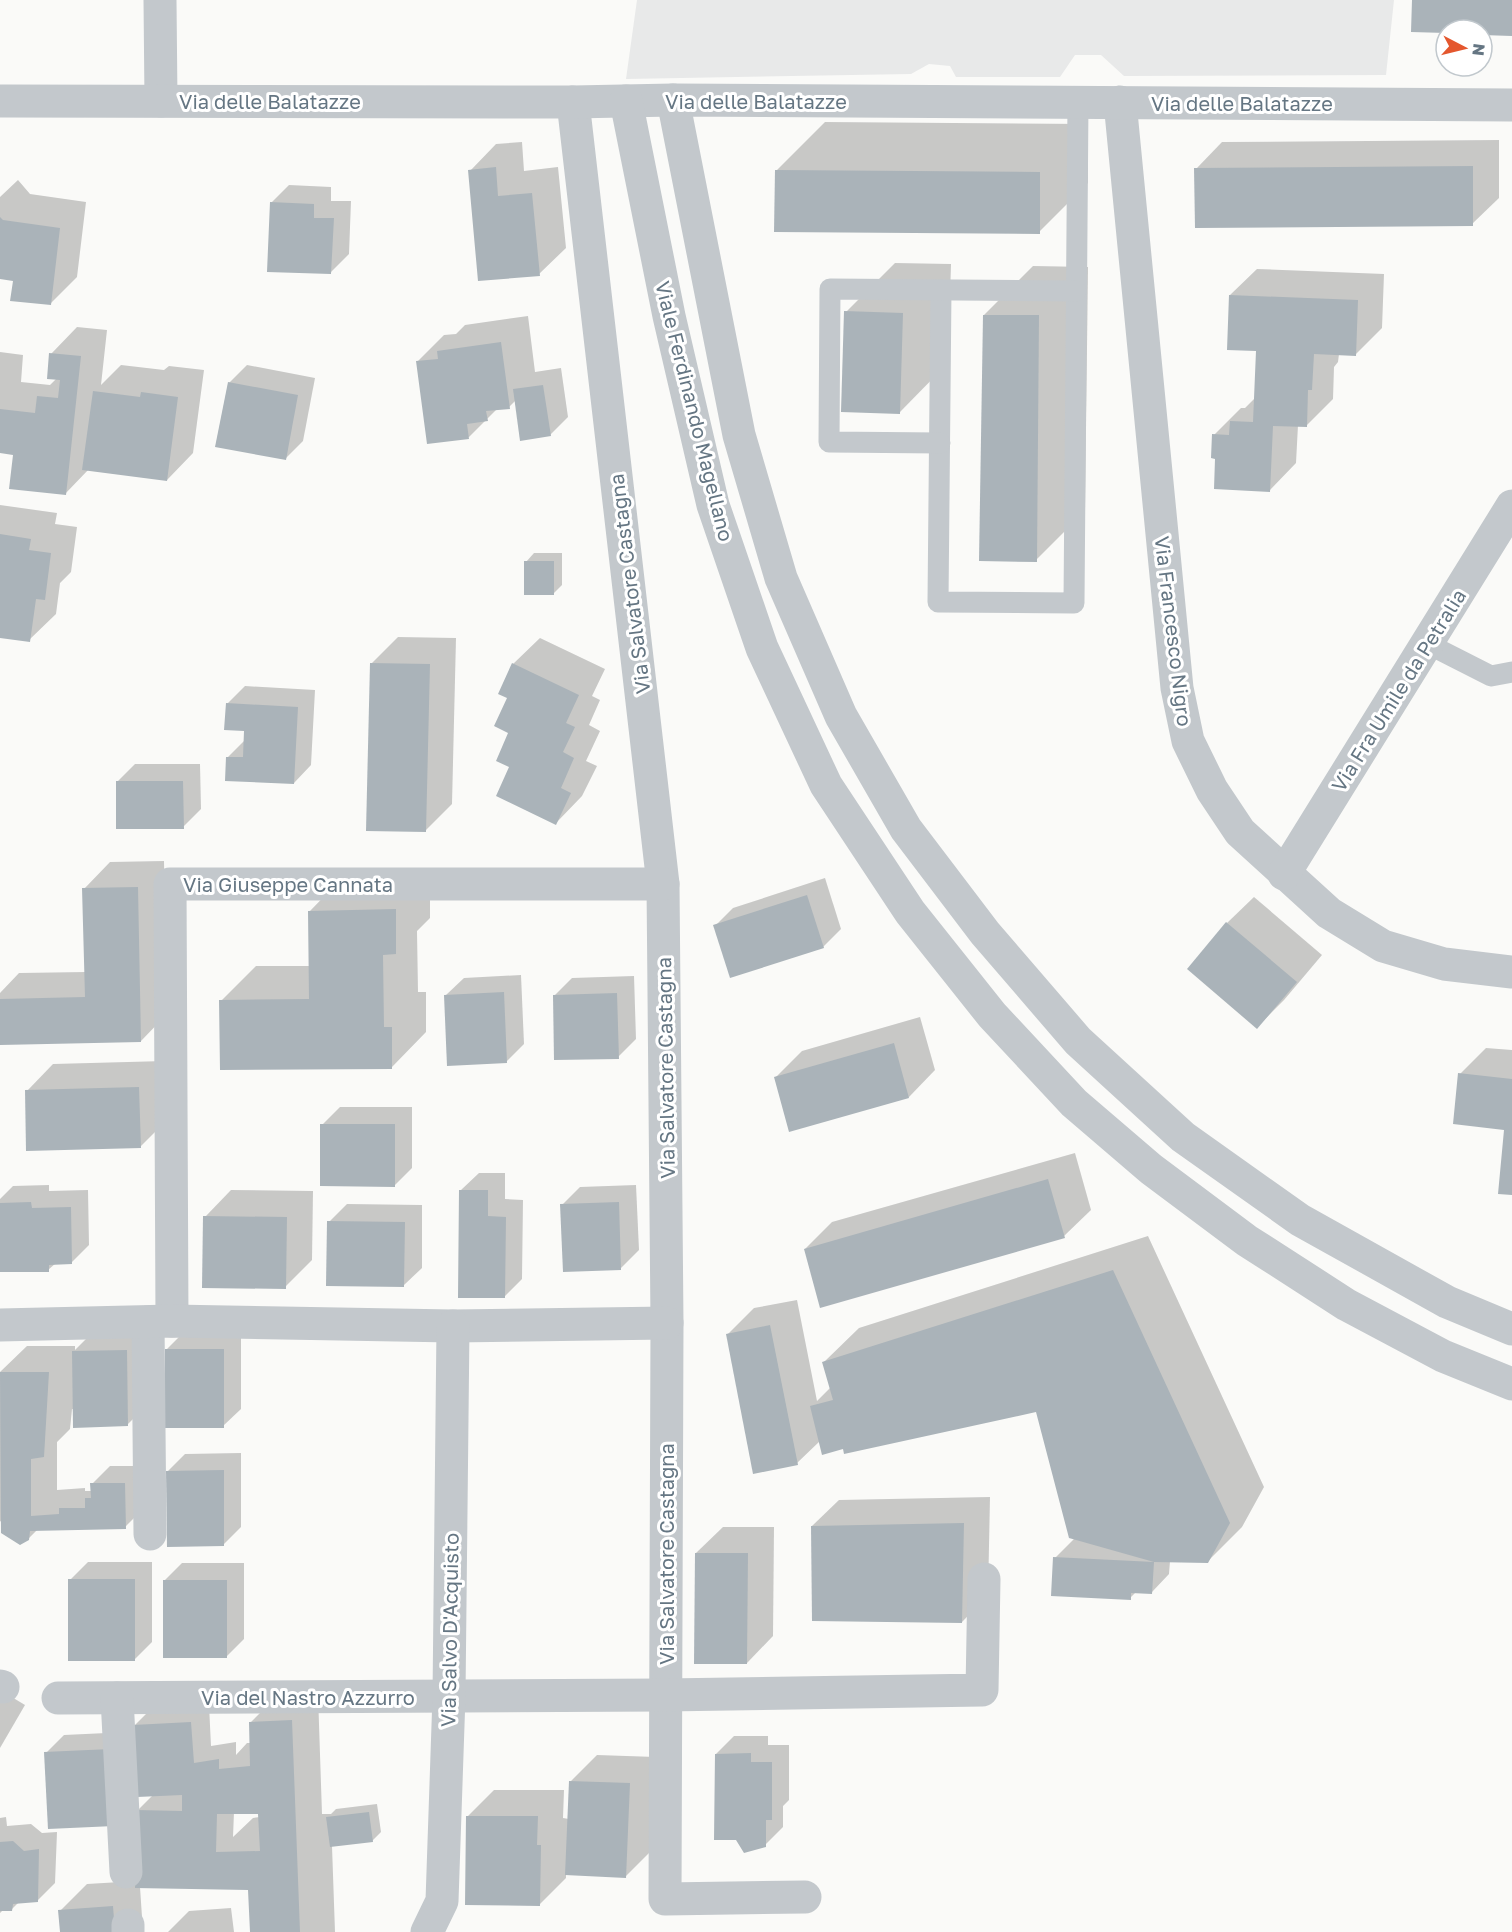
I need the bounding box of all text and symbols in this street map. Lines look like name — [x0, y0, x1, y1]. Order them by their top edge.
north arrow — [1434, 18, 1494, 78]
text: N — [1468, 43, 1490, 57]
street label: Via delle Balatazze — [179, 89, 361, 113]
street label: Via delle Balatazze — [665, 89, 847, 113]
street label: Via delle Balatazze — [1151, 91, 1333, 115]
street label: Viale Ferdinando Magellano — [651, 278, 739, 544]
street label: Via Salvatore Castagna — [604, 472, 654, 696]
street label: Via Francesco Nigro — [1150, 534, 1198, 728]
street label: Via Fra Umile da Petralia — [1326, 584, 1470, 796]
street label: Via Giuseppe Cannata — [183, 872, 393, 896]
street label: Via Salvatore Castagna — [651, 957, 679, 1179]
street label: Via Salvatore Castagna — [654, 1443, 678, 1665]
street label: Via Salvo D'Acquisto — [435, 1533, 463, 1727]
street label: Via del Nastro Azzurro — [201, 1685, 415, 1709]

